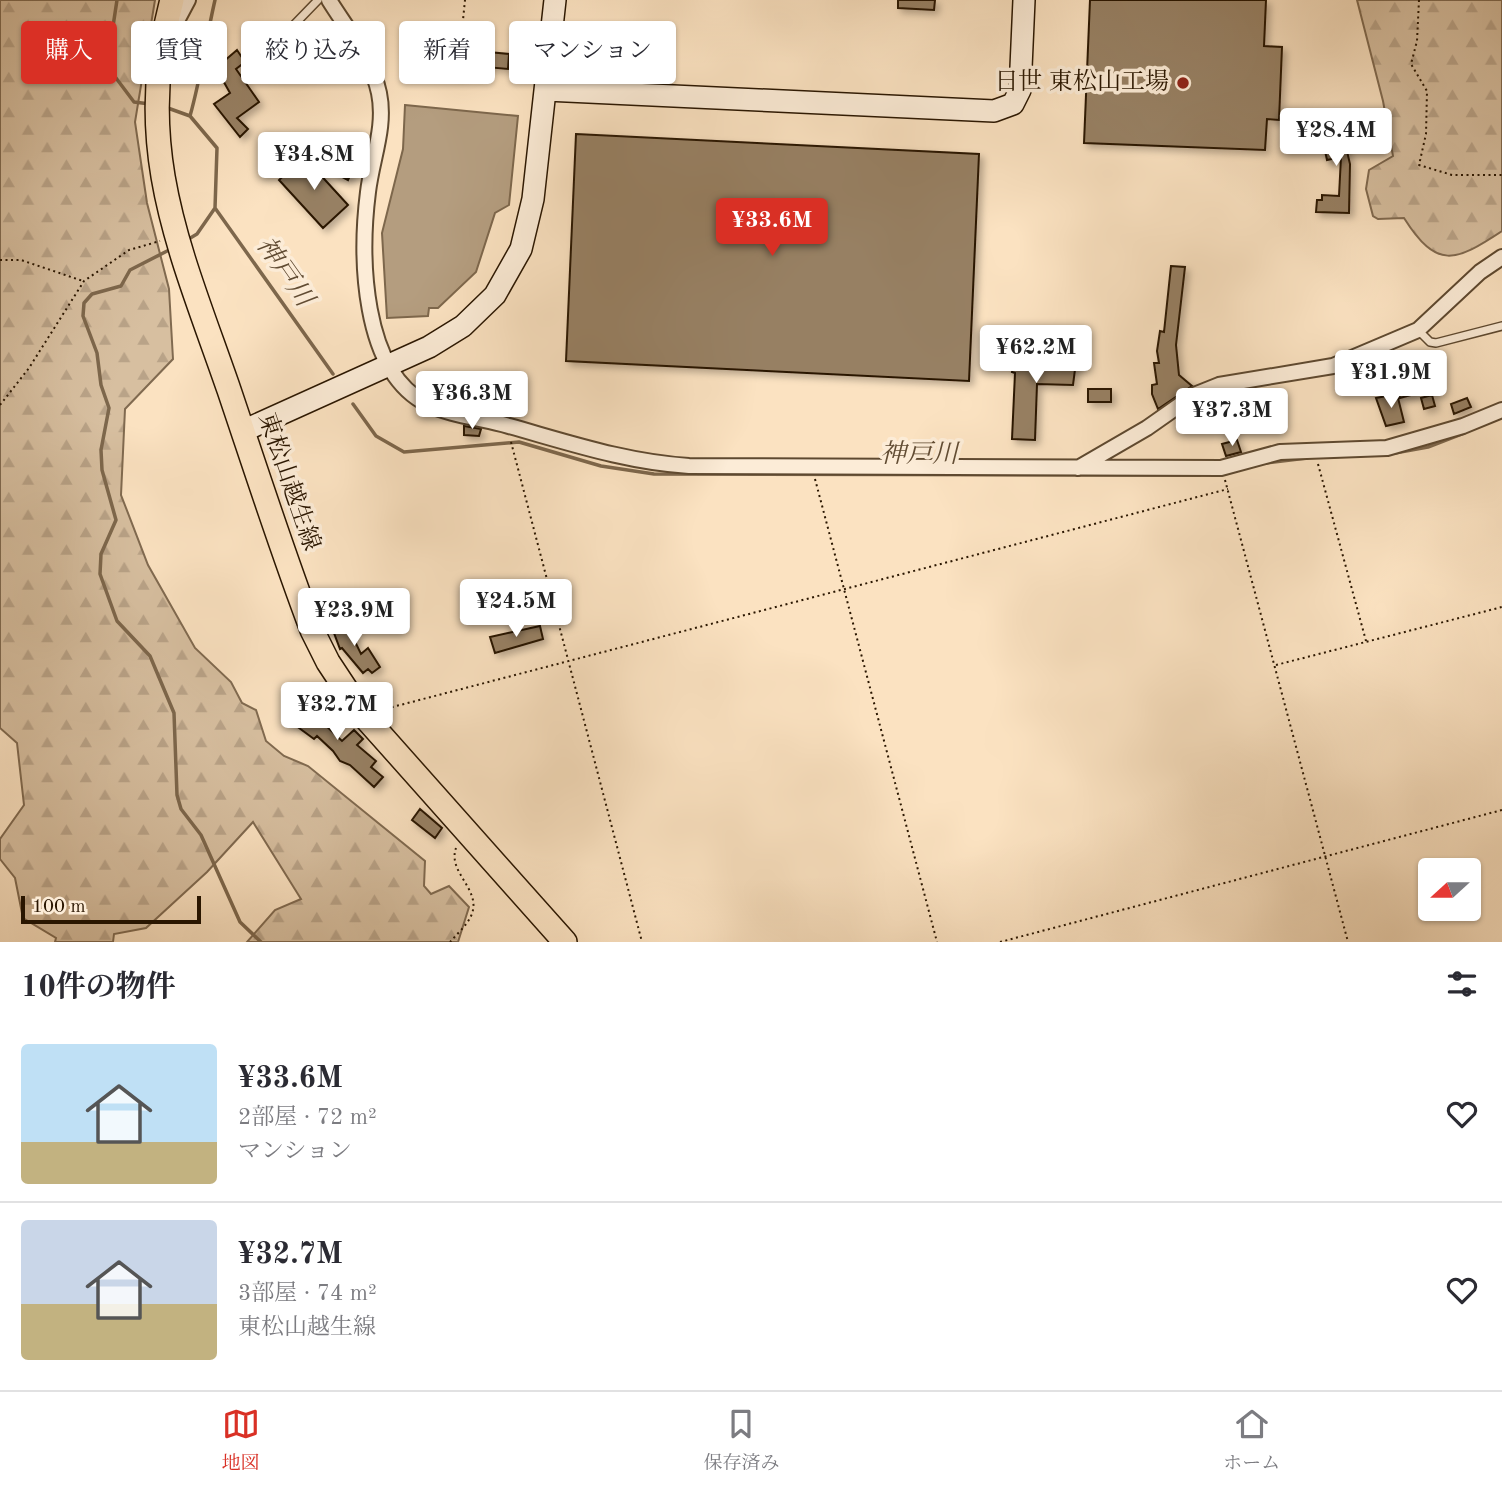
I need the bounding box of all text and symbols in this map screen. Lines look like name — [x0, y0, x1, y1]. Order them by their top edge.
chip: 購入 — [21, 21, 117, 84]
chip: 賃貸 — [131, 21, 227, 84]
chip: 絞り込み — [241, 21, 385, 84]
chip: 新着 — [399, 21, 495, 84]
chip: マンション — [509, 21, 676, 84]
place label: 日世 東松山工場 — [994, 68, 1169, 95]
marker: 日世 東松山工場 — [1175, 75, 1191, 91]
pin: ¥28.4M — [1279, 108, 1393, 168]
text: ¥28.4M — [1296, 119, 1376, 142]
pin: ¥34.8M — [257, 132, 371, 192]
text: ¥34.8M — [274, 143, 354, 166]
pin: ¥33.6M — [715, 198, 829, 258]
text: ¥33.6M — [732, 209, 812, 232]
water label: 神戸川 — [251, 231, 320, 314]
pin: ¥62.2M — [979, 326, 1093, 385]
text: ¥62.2M — [996, 336, 1076, 359]
pin: ¥31.9M — [1334, 350, 1448, 410]
text: ¥31.9M — [1351, 361, 1431, 384]
pin: ¥36.3M — [415, 372, 529, 431]
text: ¥36.3M — [432, 382, 512, 405]
pin: ¥37.3M — [1175, 388, 1289, 448]
text: ¥37.3M — [1192, 399, 1272, 422]
street label: 東松山越生線 — [253, 409, 326, 554]
water label: 神戸川 — [880, 440, 961, 468]
pin: ¥24.5M — [459, 580, 573, 639]
pin: ¥23.9M — [297, 588, 411, 648]
text: ¥24.5M — [476, 590, 556, 613]
text: ¥23.9M — [314, 599, 394, 622]
pin: ¥32.7M — [280, 682, 394, 742]
text: ¥32.7M — [297, 693, 377, 716]
north arrow — [1418, 858, 1480, 920]
map controls — [1418, 858, 1481, 921]
scale bar — [21, 893, 201, 925]
text: 100 m — [32, 898, 85, 917]
icon: filters — [1443, 965, 1481, 1003]
text: 10件の物件 — [21, 973, 176, 1003]
text: ¥33.6M — [238, 1064, 343, 1094]
icon: home — [77, 1072, 161, 1156]
icon: heart — [1443, 1095, 1481, 1133]
text: 2部屋 · 72 m² — [238, 1106, 377, 1129]
text: マンション — [238, 1140, 352, 1163]
text: ¥32.7M — [238, 1240, 343, 1270]
icon: home — [77, 1248, 161, 1332]
icon: heart — [1443, 1271, 1481, 1309]
text: 3部屋 · 74 m² — [238, 1282, 377, 1305]
text: 東松山越生線 — [238, 1316, 376, 1339]
tab: 地図 — [222, 1405, 260, 1476]
tab: 保存済み — [703, 1405, 779, 1476]
tab: ホーム — [1223, 1405, 1280, 1476]

